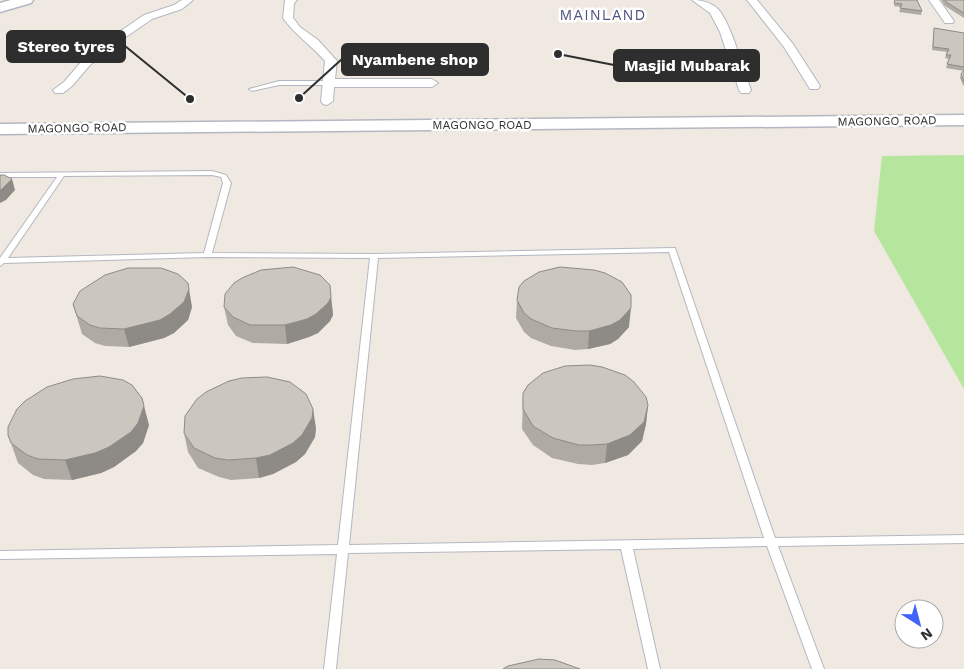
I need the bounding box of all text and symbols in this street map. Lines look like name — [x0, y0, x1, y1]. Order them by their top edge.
district label: MAINLAND — [560, 6, 646, 24]
callout: Stereo tyres — [7, 31, 125, 62]
text: Stereo tyres — [17, 37, 115, 56]
callout: Nyambene shop — [342, 44, 488, 75]
text: Nyambene shop — [352, 50, 478, 69]
callout: Masjid Mubarak — [614, 50, 759, 81]
text: Masjid Mubarak — [624, 56, 750, 75]
street label: MAGONGO ROAD — [837, 113, 937, 129]
street label: MAGONGO ROAD — [432, 118, 532, 132]
street label: MAGONGO ROAD — [27, 120, 127, 136]
north arrow — [894, 599, 944, 649]
text: N — [918, 625, 936, 644]

